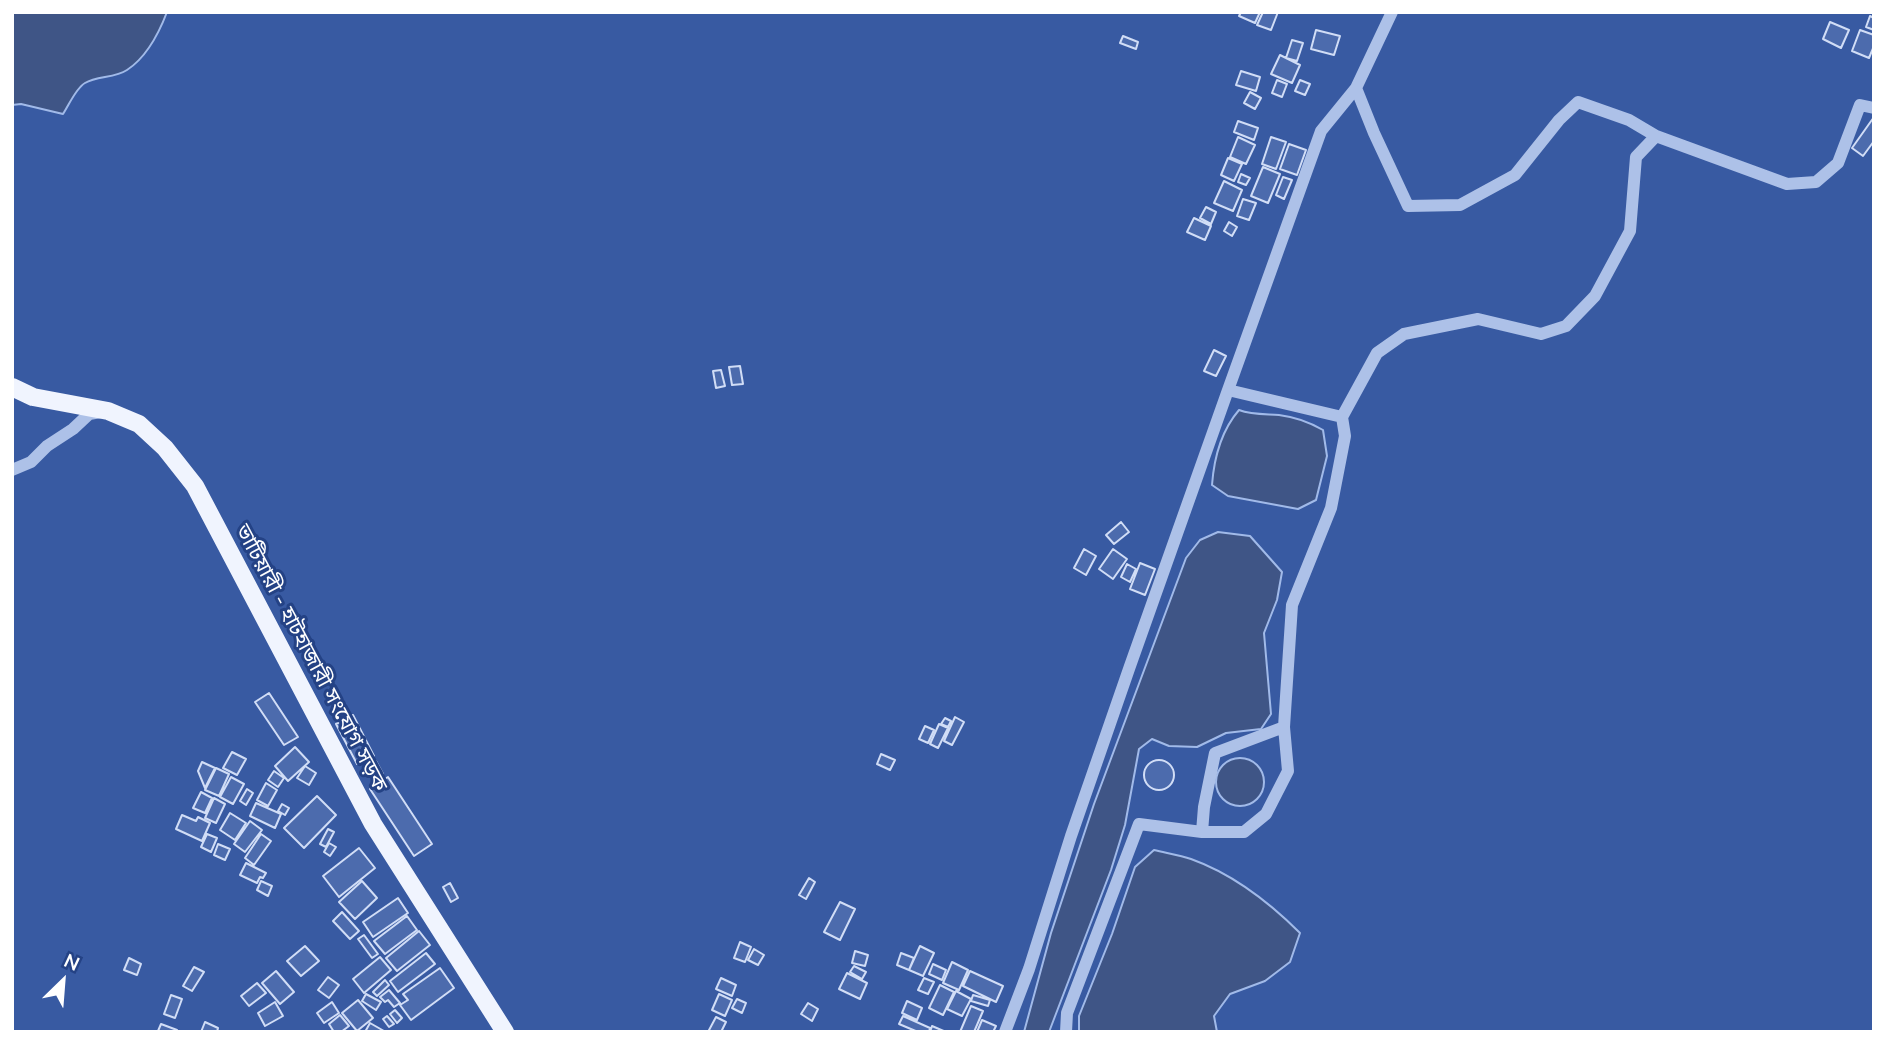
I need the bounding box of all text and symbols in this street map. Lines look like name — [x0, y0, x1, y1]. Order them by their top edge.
street label: ভাটিয়ারী - হাটহাজারী সংযোগ সড়ক — [230, 520, 392, 796]
north arrow — [28, 946, 98, 1016]
text: N — [60, 948, 83, 976]

